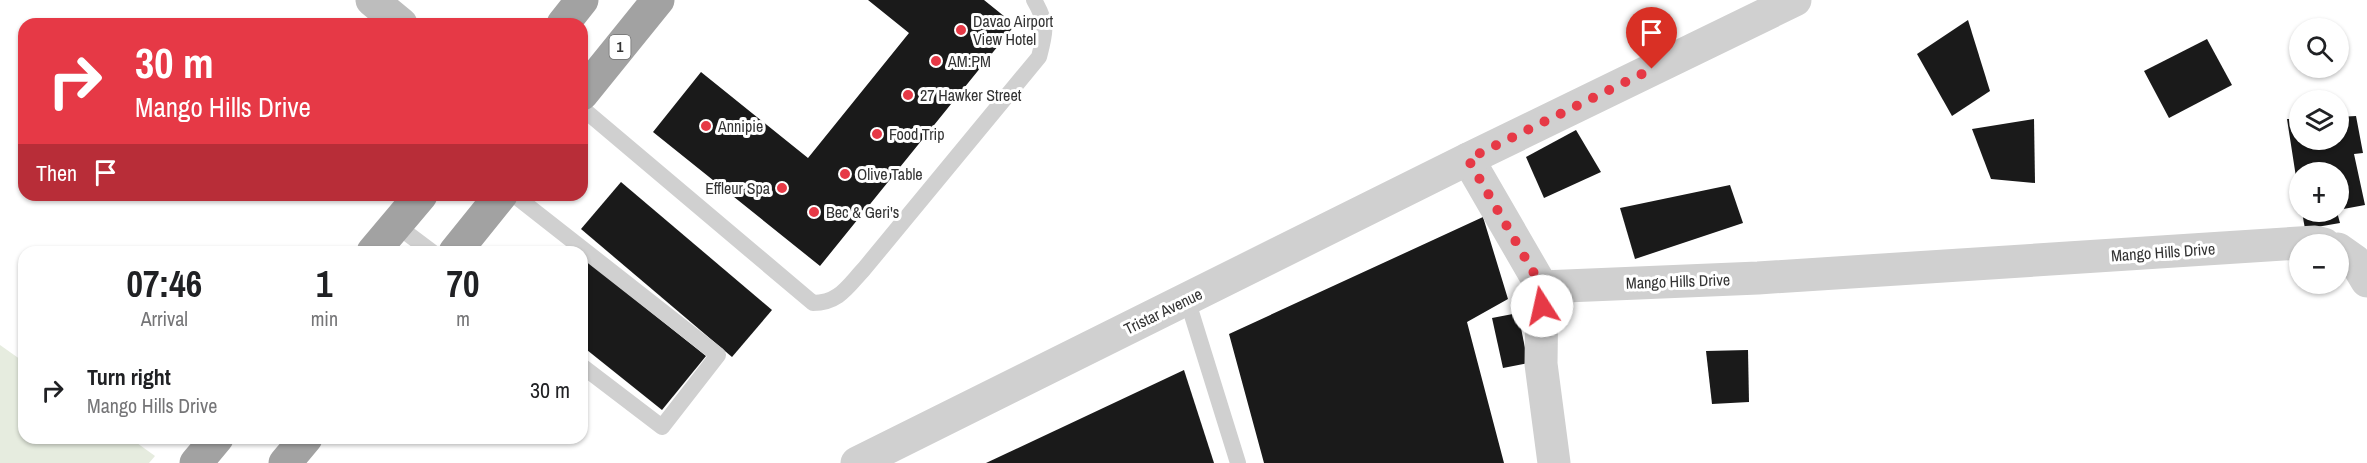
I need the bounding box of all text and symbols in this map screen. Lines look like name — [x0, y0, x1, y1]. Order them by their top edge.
pin — [1626, 7, 1677, 69]
place label: Davao Airport View Hotel — [973, 10, 1054, 50]
icon: arrive — [1635, 16, 1668, 49]
map controls — [2289, 18, 2349, 294]
button: search — [2289, 18, 2349, 78]
marker: Davao Airport View Hotel — [954, 23, 968, 37]
text: 30 m — [135, 35, 214, 91]
road number: 1 — [610, 35, 630, 59]
icon: right — [36, 42, 114, 120]
place label: AM:PM — [947, 50, 991, 72]
marker: AM:PM — [929, 54, 943, 68]
place label: 27 Hawker Street — [920, 84, 1022, 106]
marker: 27 Hawker Street — [901, 88, 915, 102]
text: Mango Hills Drive — [135, 89, 311, 125]
button: layers — [2289, 90, 2349, 150]
place label: Annipie — [717, 115, 763, 137]
marker: Annipie — [699, 119, 713, 133]
place label: Food Trip — [889, 123, 945, 145]
marker: Food Trip — [870, 127, 884, 141]
icon: arrive — [89, 156, 122, 189]
text: Then — [36, 158, 77, 188]
button: + — [2289, 162, 2349, 222]
place label: Olive Table — [857, 163, 923, 185]
marker: Olive Table — [838, 167, 852, 181]
place label: Effleur Spa — [705, 177, 771, 199]
marker: Effleur Spa — [775, 181, 789, 195]
place label: Bec & Geri's — [826, 201, 899, 223]
marker: Bec & Geri's — [807, 205, 821, 219]
button: − — [2289, 234, 2349, 294]
street label: Mango Hills Drive — [2110, 237, 2216, 267]
text: 07:46 — [127, 260, 202, 308]
text: 1 — [316, 260, 333, 308]
text: 70 — [447, 260, 479, 308]
street label: Mango Hills Drive — [1626, 268, 1730, 294]
position arrow — [1510, 274, 1574, 338]
street label: Tristar Avenue — [1120, 283, 1206, 339]
text: Arrival — [141, 305, 188, 332]
text: min — [311, 305, 338, 332]
text: m — [456, 305, 470, 332]
text: Turn right — [87, 362, 171, 392]
icon: right — [36, 374, 69, 407]
text: 30 m — [530, 375, 570, 405]
text: Mango Hills Drive — [87, 392, 217, 419]

